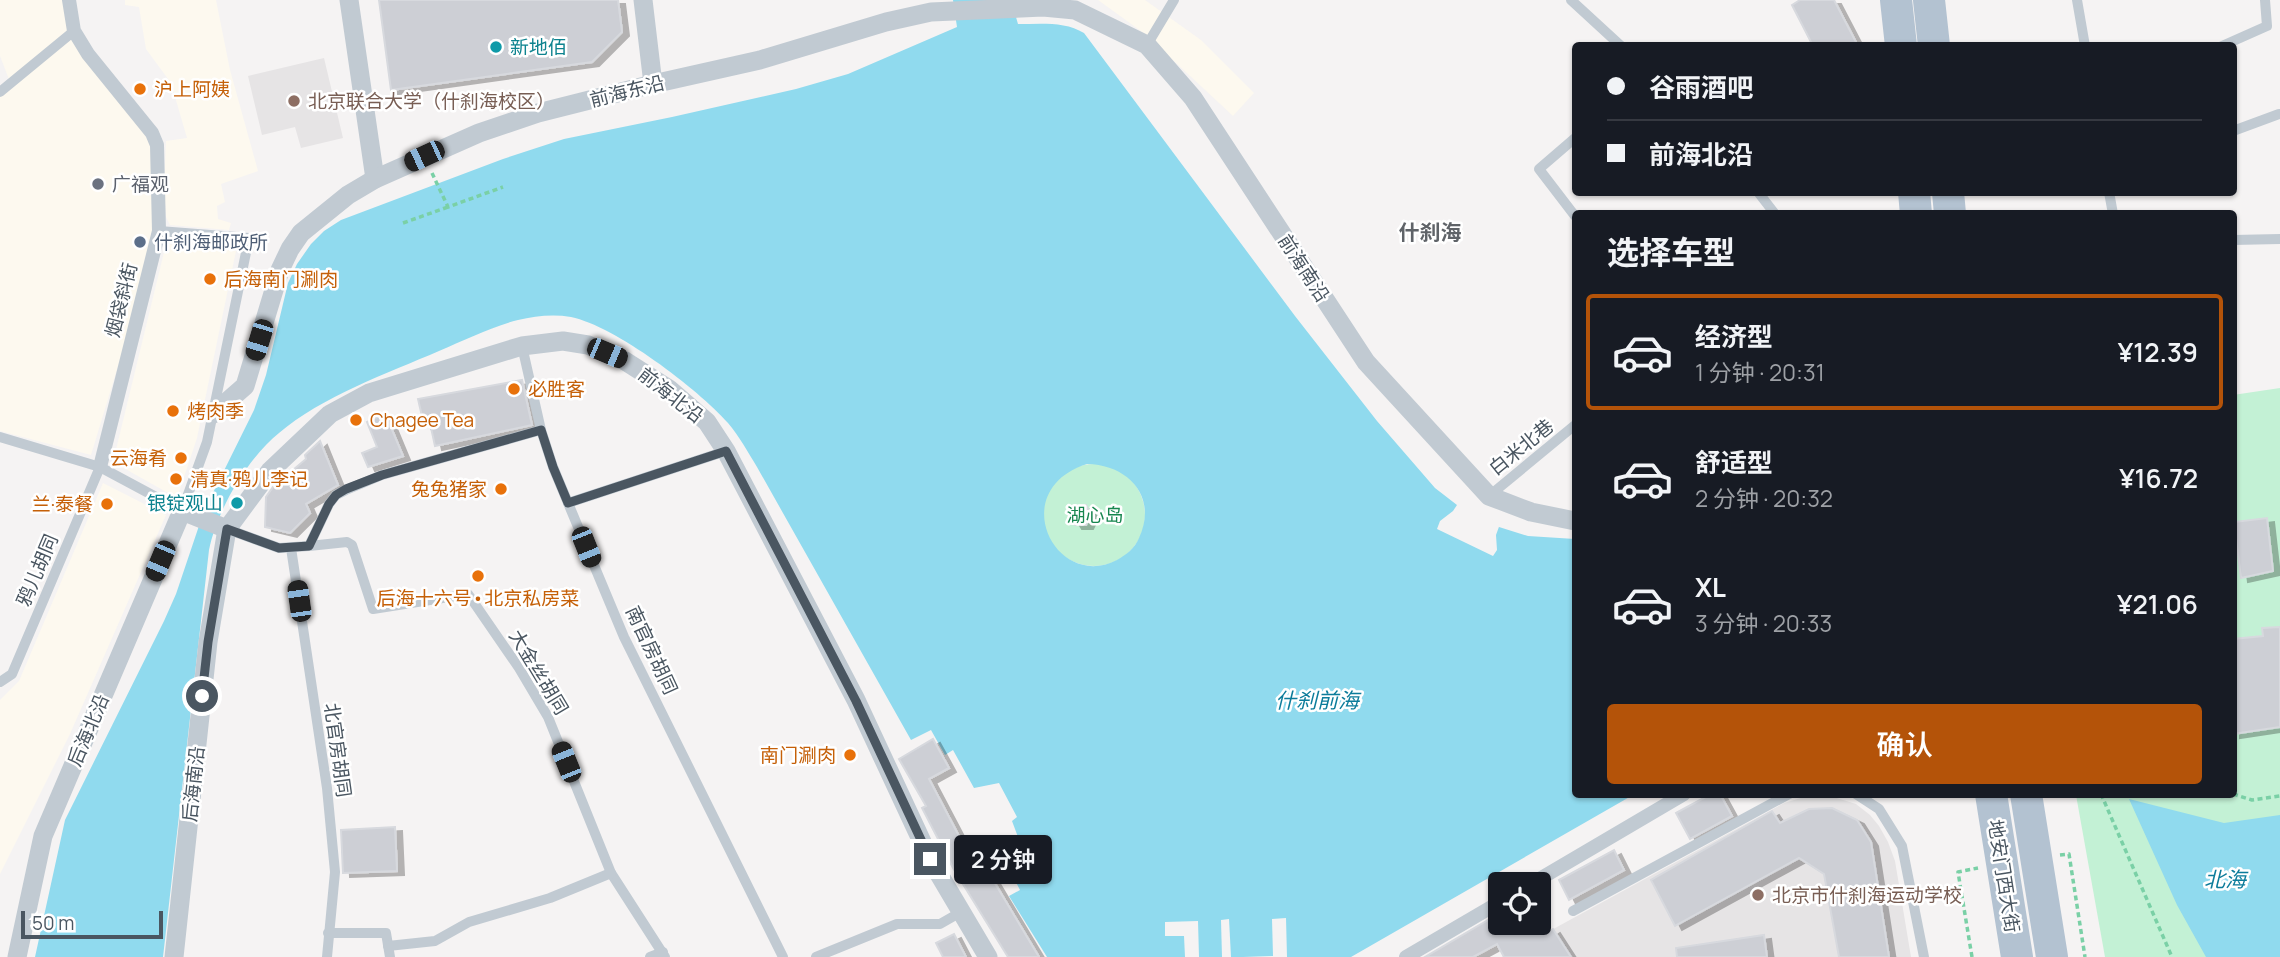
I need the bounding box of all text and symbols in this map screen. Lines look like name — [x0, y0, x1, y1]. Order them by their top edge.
place label: 新地佰 — [510, 34, 567, 60]
marker: 新地佰 — [488, 39, 504, 55]
street label: 前海东沿 — [587, 69, 667, 113]
text: 谷雨酒吧 — [1649, 69, 1753, 105]
place label: 沪上阿姨 — [154, 76, 230, 102]
marker: 沪上阿姨 — [132, 81, 148, 97]
place label: 北京联合大学（什刹海校区） — [308, 88, 555, 114]
marker: 北京联合大学（什刹海校区） — [286, 93, 302, 109]
text: 前海北沿 — [1649, 136, 1753, 172]
car — [401, 138, 448, 174]
place label: 广福观 — [112, 171, 169, 197]
marker: 广福观 — [90, 176, 106, 192]
district label: 什刹海 — [1399, 218, 1462, 246]
place label: 什刹海邮政所 — [154, 229, 268, 255]
street label: 前海南沿 — [1272, 229, 1336, 307]
text: 选择车型 — [1607, 230, 1735, 274]
marker: 什刹海邮政所 — [132, 234, 148, 250]
street label: 烟袋斜街 — [99, 260, 143, 340]
place label: 后海南门涮肉 — [224, 266, 338, 292]
marker: 后海南门涮肉 — [202, 271, 218, 287]
car — [243, 317, 276, 363]
text: 经济型 — [1695, 318, 1773, 354]
icon: car — [1611, 321, 1674, 384]
text: ¥12.39 — [2118, 334, 2198, 370]
car — [584, 335, 631, 371]
text: 1 分钟 · 20:31 — [1695, 356, 1825, 388]
street label: 前海北沿 — [633, 361, 709, 429]
place label: 必胜客 — [528, 376, 585, 402]
marker: 必胜客 — [506, 381, 522, 397]
place label: 烤肉季 — [187, 398, 244, 424]
marker: 烤肉季 — [165, 403, 181, 419]
place label: Chagee Tea — [370, 407, 474, 433]
marker: Chagee Tea — [348, 412, 364, 428]
street label: 白米北巷 — [1483, 413, 1559, 481]
text: 舒适型 — [1695, 444, 1773, 480]
place label: 云海肴 — [110, 445, 167, 471]
icon: car — [1611, 447, 1674, 510]
marker: 云海肴 — [173, 450, 189, 466]
text: ¥16.72 — [2119, 460, 2198, 496]
place label: 清真·鸦儿李记 — [190, 466, 308, 492]
marker: 清真·鸦儿李记 — [168, 471, 184, 487]
place label: 兔兔猪家 — [411, 476, 487, 502]
marker: 兔兔猪家 — [493, 481, 509, 497]
text: 2 分钟 · 20:32 — [1695, 482, 1833, 514]
place label: 银锭观山 — [147, 490, 223, 516]
place label: 兰·泰餐 — [32, 491, 93, 517]
marker: 银锭观山 — [229, 495, 245, 511]
marker: 兰·泰餐 — [99, 496, 115, 512]
park label: 湖心岛 — [1066, 502, 1124, 528]
car — [569, 524, 604, 570]
street label: 鸦儿胡同 — [10, 530, 64, 610]
car — [143, 538, 178, 584]
marker: 后海十六号•北京私房菜 — [470, 568, 486, 584]
text: XL — [1695, 569, 1726, 605]
icon: car — [1611, 573, 1674, 636]
car — [286, 579, 313, 623]
place label: 后海十六号•北京私房菜 — [377, 585, 579, 611]
text: ¥21.06 — [2117, 586, 2198, 622]
street label: 南官房胡同 — [620, 601, 684, 699]
text: 3 分钟 · 20:33 — [1695, 607, 1832, 639]
street label: 大金丝胡同 — [503, 625, 575, 719]
route start — [186, 680, 218, 712]
water label: 什刹前海 — [1275, 686, 1362, 714]
street label: 后海北沿 — [61, 690, 115, 770]
street label: 北官房胡同 — [319, 701, 357, 799]
button: 确认 — [1607, 704, 2202, 784]
car — [549, 739, 584, 785]
place label: 南门涮肉 — [760, 742, 836, 768]
street label: 后海南沿 — [176, 745, 210, 823]
marker: 南门涮肉 — [842, 747, 858, 763]
street label: 地安门西大街 — [1982, 818, 2026, 934]
callout: 2 分钟 — [954, 834, 1052, 884]
route end — [914, 843, 946, 875]
text: 2 分钟 — [971, 843, 1035, 875]
water label: 北海 — [2204, 865, 2249, 893]
map controls — [1488, 872, 1551, 935]
button: locate — [1488, 872, 1551, 935]
place label: 北京市什刹海运动学校 — [1772, 882, 1962, 908]
marker: 北京市什刹海运动学校 — [1750, 887, 1766, 903]
scale bar — [21, 908, 163, 940]
text: 50 m — [32, 910, 74, 936]

